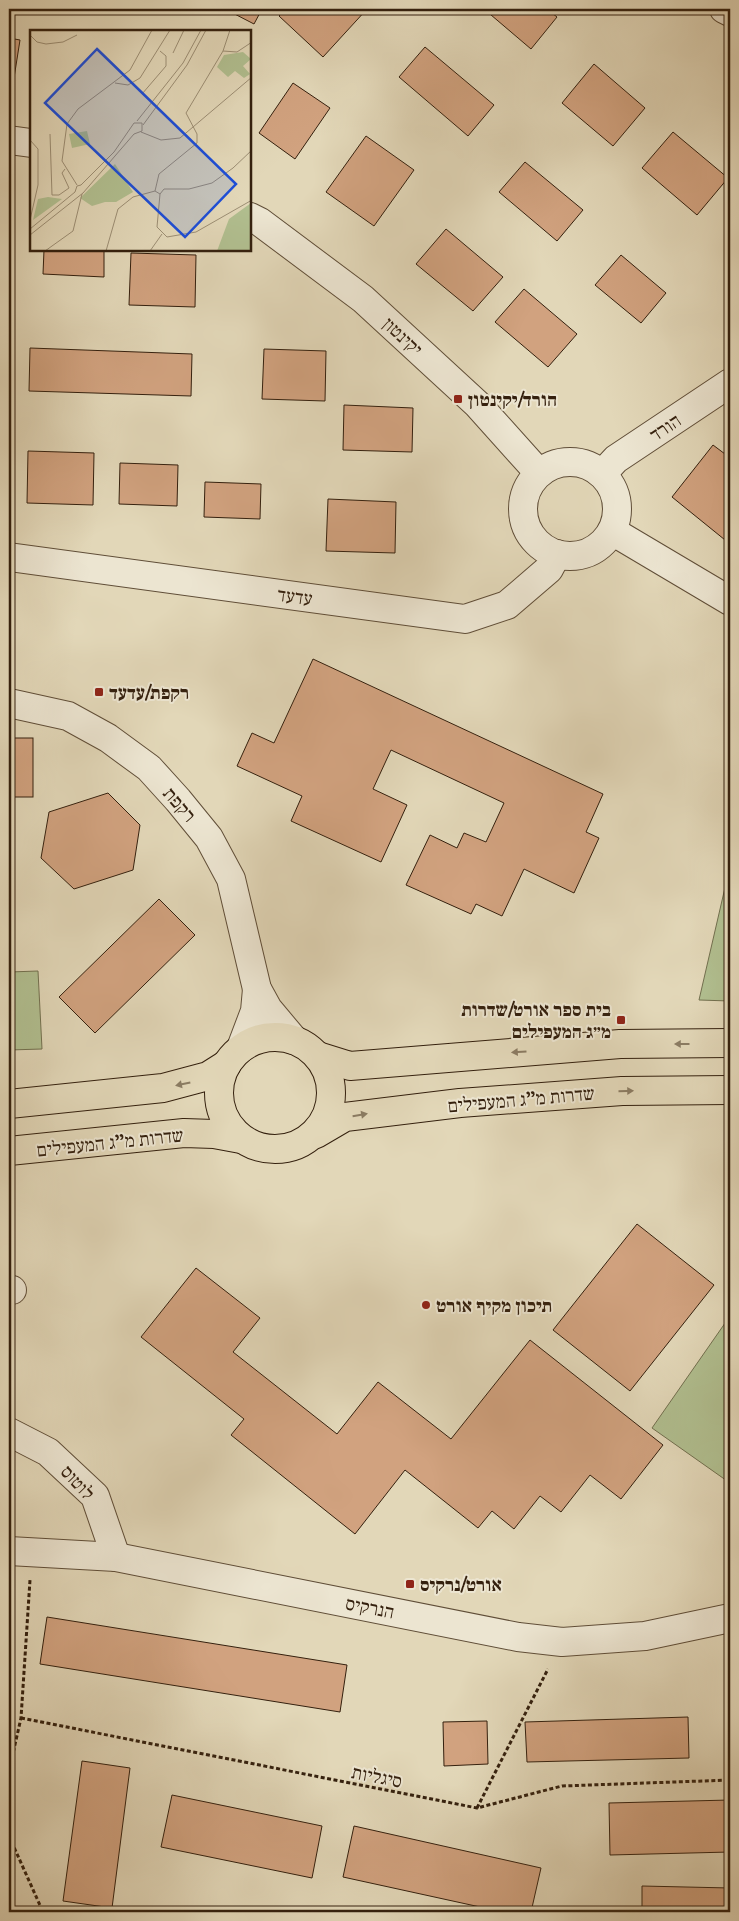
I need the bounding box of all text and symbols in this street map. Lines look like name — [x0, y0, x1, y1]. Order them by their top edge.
inset map — [30, 30, 251, 251]
street label: יקינטון — [377, 313, 427, 361]
place label: הורד/יקינטון — [468, 389, 557, 412]
marker: הורד/יקינטון — [452, 393, 464, 405]
street label: הורד — [646, 410, 686, 447]
street label: עדעד — [276, 584, 314, 611]
place label: רקפת/עדעד — [109, 682, 189, 705]
marker: רקפת/עדעד — [93, 686, 105, 698]
street label: רקפת — [157, 783, 200, 827]
place label: בית ספר אורט/שדרות מ״ג המעפילים — [461, 999, 611, 1044]
marker: בית ספר אורט/שדרות מ״ג המעפילים — [615, 1014, 627, 1026]
one-way arrow — [673, 1040, 689, 1048]
one-way arrow — [511, 1048, 527, 1056]
one-way arrow — [176, 1080, 191, 1088]
street label: שדרות מ"ג המעפילים — [447, 1083, 596, 1118]
one-way arrow — [619, 1087, 635, 1095]
one-way arrow — [353, 1110, 369, 1118]
street label: שדרות מ"ג המעפילים — [36, 1124, 185, 1163]
place label: תיכון מקיף אורט — [436, 1295, 552, 1318]
marker: תיכון מקיף אורט — [420, 1299, 432, 1311]
street label: לוטוס — [55, 1461, 99, 1505]
place label: אורט/נרקיס — [420, 1574, 502, 1597]
marker: אורט/נרקיס — [404, 1578, 416, 1590]
street label: הנרקיס — [343, 1592, 396, 1624]
street label: סיגליות — [349, 1761, 404, 1794]

